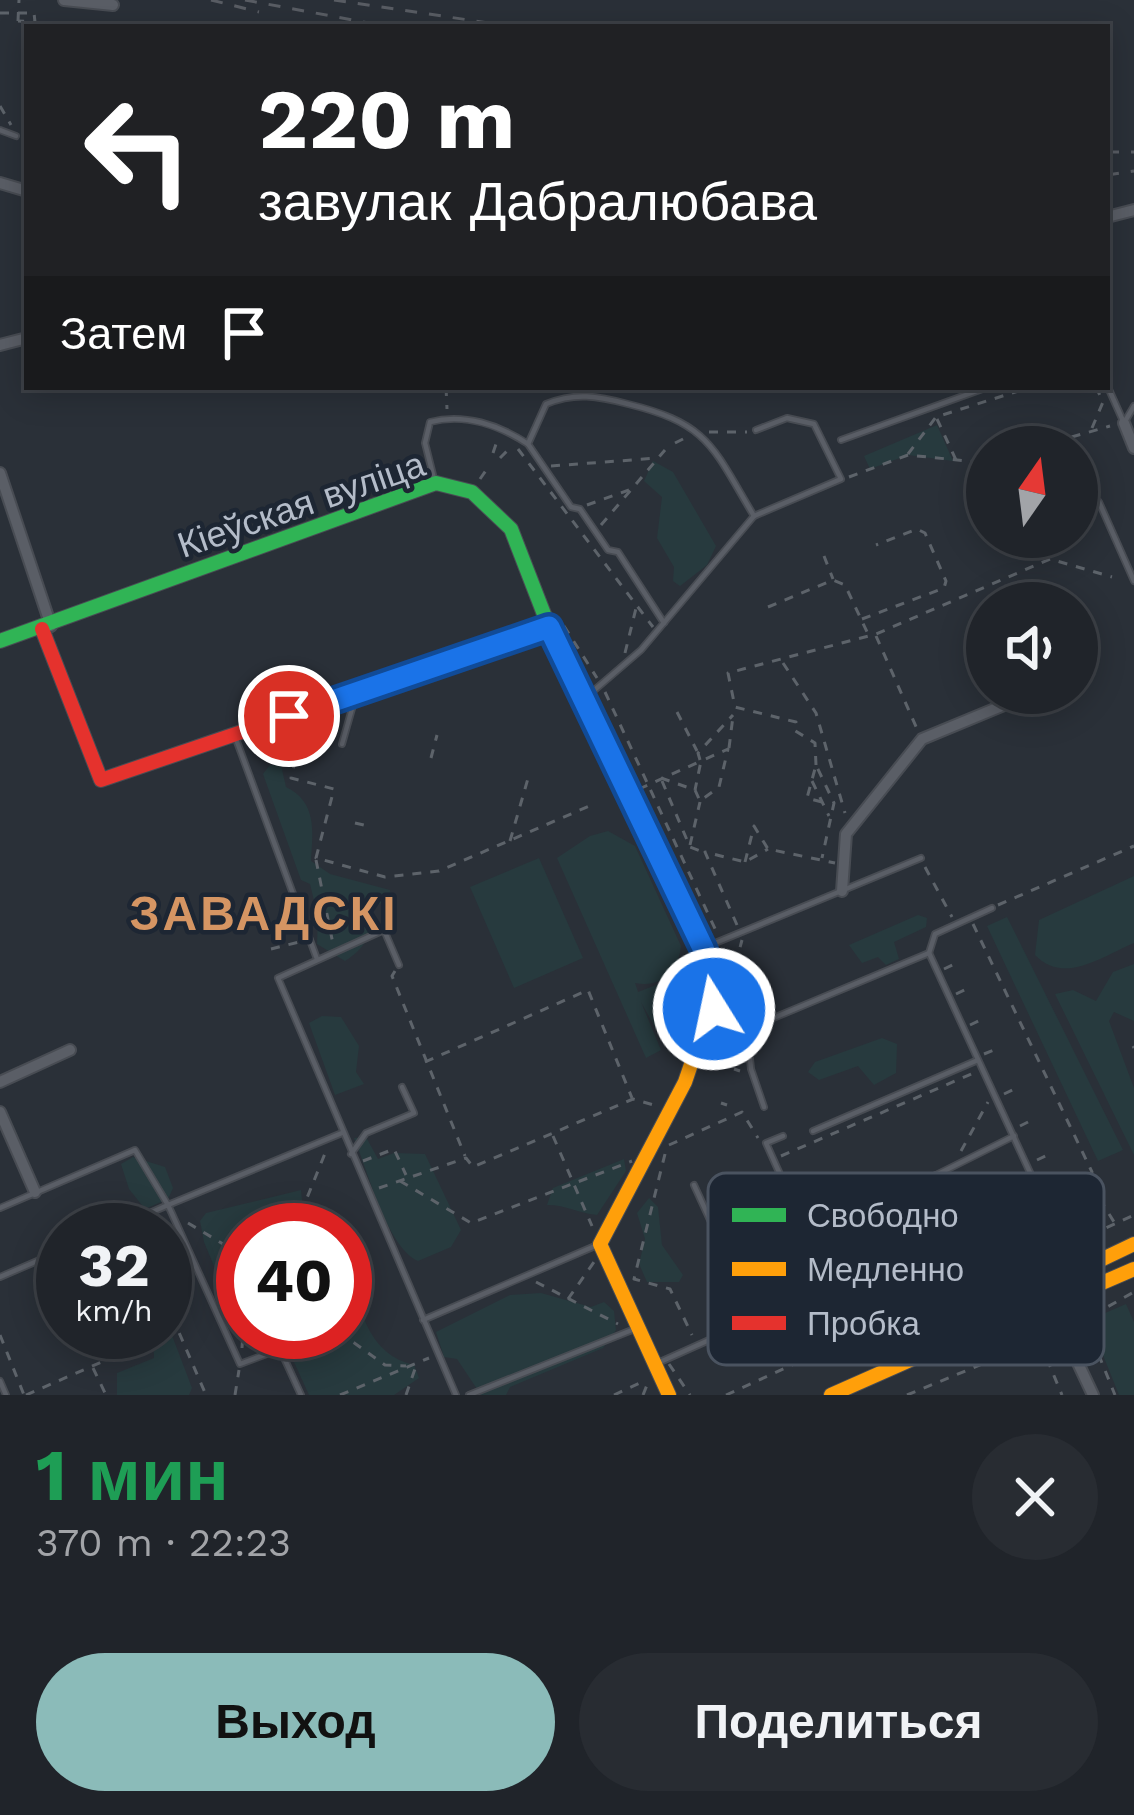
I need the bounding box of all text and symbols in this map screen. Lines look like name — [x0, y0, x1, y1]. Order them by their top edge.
text: 220 m — [258, 70, 515, 168]
icon: left — [60, 72, 216, 228]
text: завулак Дабралюбава — [258, 170, 817, 233]
icon: arrive — [211, 300, 277, 366]
text: Затем — [60, 307, 187, 360]
north arrow — [966, 426, 1098, 558]
map controls — [966, 426, 1098, 714]
street label: Кіеўская вуліца — [172, 443, 431, 567]
button: sound — [966, 582, 1098, 714]
pin — [238, 665, 340, 767]
icon: arrive — [256, 683, 322, 749]
district label: ЗАВАДСКІ — [130, 885, 398, 942]
position arrow — [651, 946, 777, 1072]
legend — [708, 1173, 1104, 1365]
text: Свободно — [807, 1196, 959, 1235]
speed limit sign: 40 — [216, 1203, 372, 1359]
text: 32 — [78, 1230, 150, 1301]
text: Медленно — [807, 1250, 964, 1289]
text: km/h — [75, 1293, 153, 1328]
text: Пробка — [807, 1304, 920, 1343]
text: 1 мин — [36, 1433, 229, 1517]
button: close — [972, 1434, 1098, 1560]
text: 370 m · 22:23 — [36, 1520, 291, 1565]
button: Выход — [36, 1653, 555, 1791]
button: Поделиться — [579, 1653, 1098, 1791]

